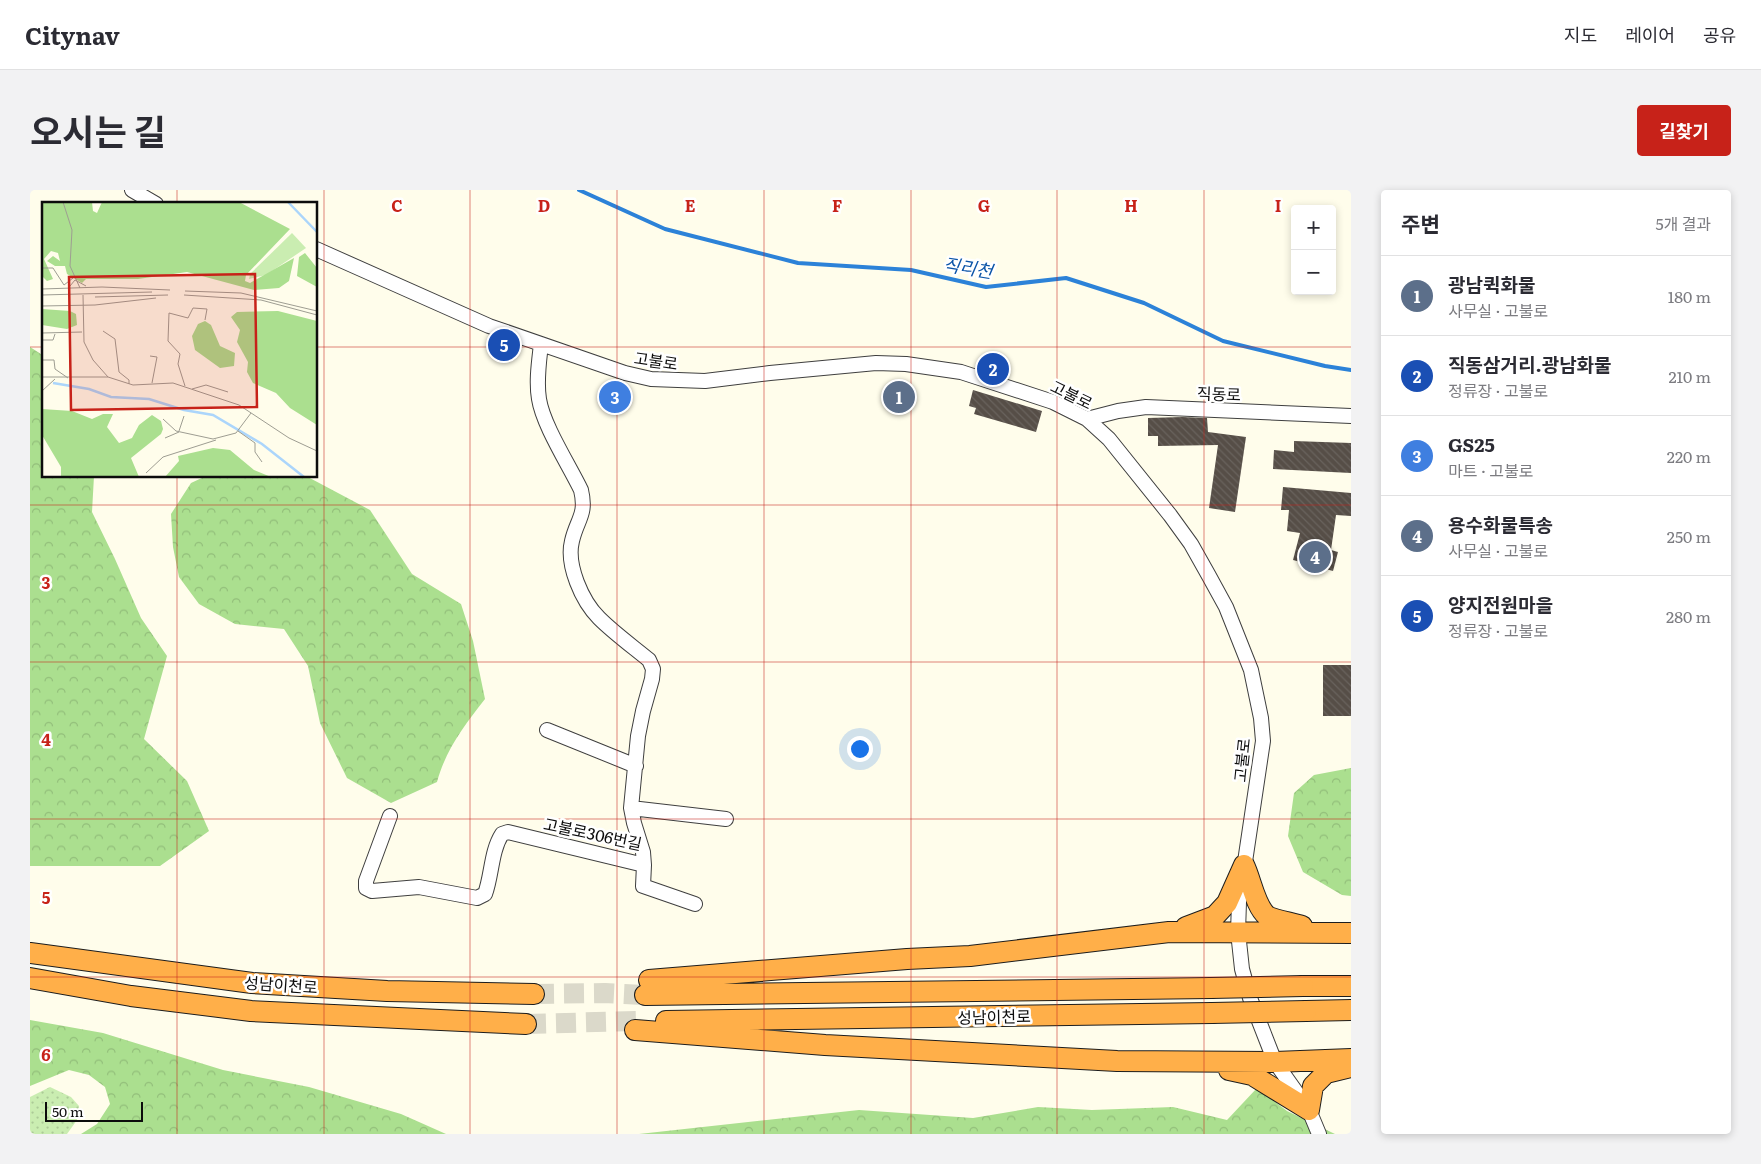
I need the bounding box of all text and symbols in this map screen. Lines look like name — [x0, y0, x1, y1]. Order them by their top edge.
text: Citynav — [25, 17, 120, 52]
text: 지도 — [1564, 21, 1597, 48]
text: 레이어 — [1625, 21, 1675, 48]
text: 공유 — [1703, 21, 1736, 48]
text: 오시는 길 — [30, 104, 166, 156]
button: 길찾기 — [1637, 105, 1731, 156]
text: C — [391, 193, 403, 217]
text: D — [538, 193, 550, 217]
text: E — [685, 193, 696, 217]
text: F — [832, 193, 842, 217]
text: G — [978, 193, 990, 217]
text: H — [1124, 193, 1138, 217]
text: I — [1275, 193, 1281, 217]
inset map — [42, 202, 318, 478]
map controls — [1291, 205, 1336, 295]
button: + — [1291, 205, 1336, 250]
text: 주변 — [1401, 207, 1440, 238]
text: 5개 결과 — [1656, 211, 1711, 235]
water label: 직리천 — [941, 250, 997, 285]
button: − — [1291, 250, 1336, 295]
text: 광남퀵화물 — [1448, 270, 1535, 298]
text: 1 — [1414, 284, 1420, 308]
text: 180 m — [1668, 284, 1711, 308]
text: 사무실 · 고불로 — [1448, 298, 1548, 322]
pin: 5 — [488, 326, 520, 364]
street label: 고불로 — [632, 345, 680, 375]
pin: 2 — [977, 350, 1009, 388]
text: 직동삼거리.광남화물 — [1448, 350, 1612, 378]
text: 2 — [1413, 364, 1421, 388]
text: 210 m — [1668, 364, 1711, 388]
street label: 고불로 — [1047, 374, 1097, 415]
pin: 3 — [599, 378, 631, 416]
pin: 1 — [883, 378, 915, 416]
text: 정류장 · 고불로 — [1448, 378, 1548, 402]
street label: 직동로 — [1197, 380, 1242, 406]
text: GS25 — [1448, 430, 1495, 458]
text: 3 — [1413, 444, 1421, 468]
text: 220 m — [1667, 444, 1711, 468]
text: 마트 · 고불로 — [1448, 458, 1533, 482]
text: 용수화물특송 — [1448, 510, 1553, 538]
text: 4 — [1412, 524, 1422, 548]
text: 250 m — [1667, 524, 1711, 548]
pin: 4 — [1299, 538, 1331, 576]
text: 사무실 · 고불로 — [1448, 538, 1548, 562]
text: 3 — [42, 570, 51, 594]
text: 양지전원마을 — [1448, 590, 1553, 618]
text: 5 — [1413, 604, 1421, 628]
text: 280 m — [1666, 604, 1711, 628]
text: 정류장 · 고불로 — [1448, 618, 1548, 642]
text: 4 — [41, 727, 51, 751]
your location — [847, 736, 873, 762]
street label: 고불로 — [1227, 737, 1255, 783]
street label: 고불로306번길 — [542, 811, 644, 855]
text: 5 — [42, 885, 51, 909]
street label: 성남이천로 — [243, 969, 319, 999]
street label: 성남이천로 — [957, 1003, 1031, 1029]
text: 6 — [41, 1042, 51, 1066]
scale bar — [45, 1099, 142, 1122]
text: 50 m — [52, 1101, 84, 1121]

